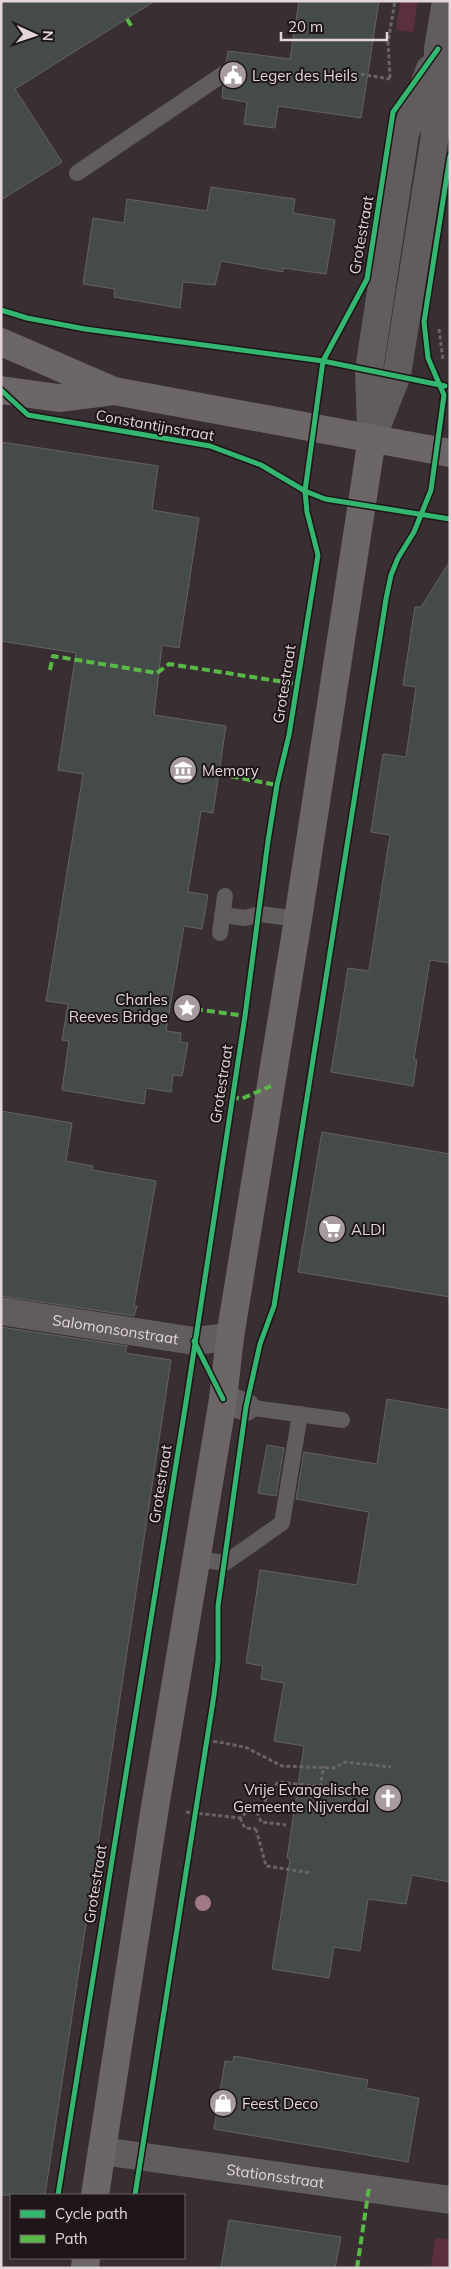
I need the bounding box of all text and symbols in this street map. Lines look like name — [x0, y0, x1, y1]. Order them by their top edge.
north arrow — [10, 10, 60, 60]
scale bar — [281, 10, 387, 42]
text: 20 m — [288, 17, 323, 36]
text: N — [39, 30, 57, 41]
public building icon: Leger des Heils — [218, 60, 248, 90]
place label: Leger des Heils — [252, 66, 358, 85]
street label: Grotestraat — [345, 194, 377, 276]
street label: Constantijnstraat — [94, 405, 216, 445]
street label: Grotestraat — [268, 643, 300, 725]
museum icon: Memory — [168, 755, 198, 785]
place label: Memory — [202, 761, 259, 780]
place label: Charles Reeves Bridge — [69, 990, 168, 1026]
place icon: Charles Reeves Bridge — [172, 993, 202, 1023]
street label: Grotestraat — [205, 1043, 237, 1125]
supermarket icon: ALDI — [317, 1214, 347, 1244]
place label: ALDI — [351, 1220, 385, 1239]
street label: Salomonsonstraat — [51, 1310, 180, 1348]
street label: Grotestraat — [144, 1443, 176, 1525]
place label: Vrije Evangelische Gemeente Nijverdal — [233, 1780, 369, 1816]
church icon: Vrije Evangelische Gemeente Nijverdal — [373, 1783, 403, 1813]
street label: Grotestraat — [79, 1843, 111, 1925]
shop icon: Feest Deco — [208, 2088, 238, 2118]
place label: Feest Deco — [242, 2094, 318, 2113]
street label: Stationsstraat — [225, 2159, 325, 2192]
legend — [10, 2194, 185, 2259]
text: Cycle path — [55, 2204, 128, 2223]
text: Path — [55, 2229, 87, 2248]

